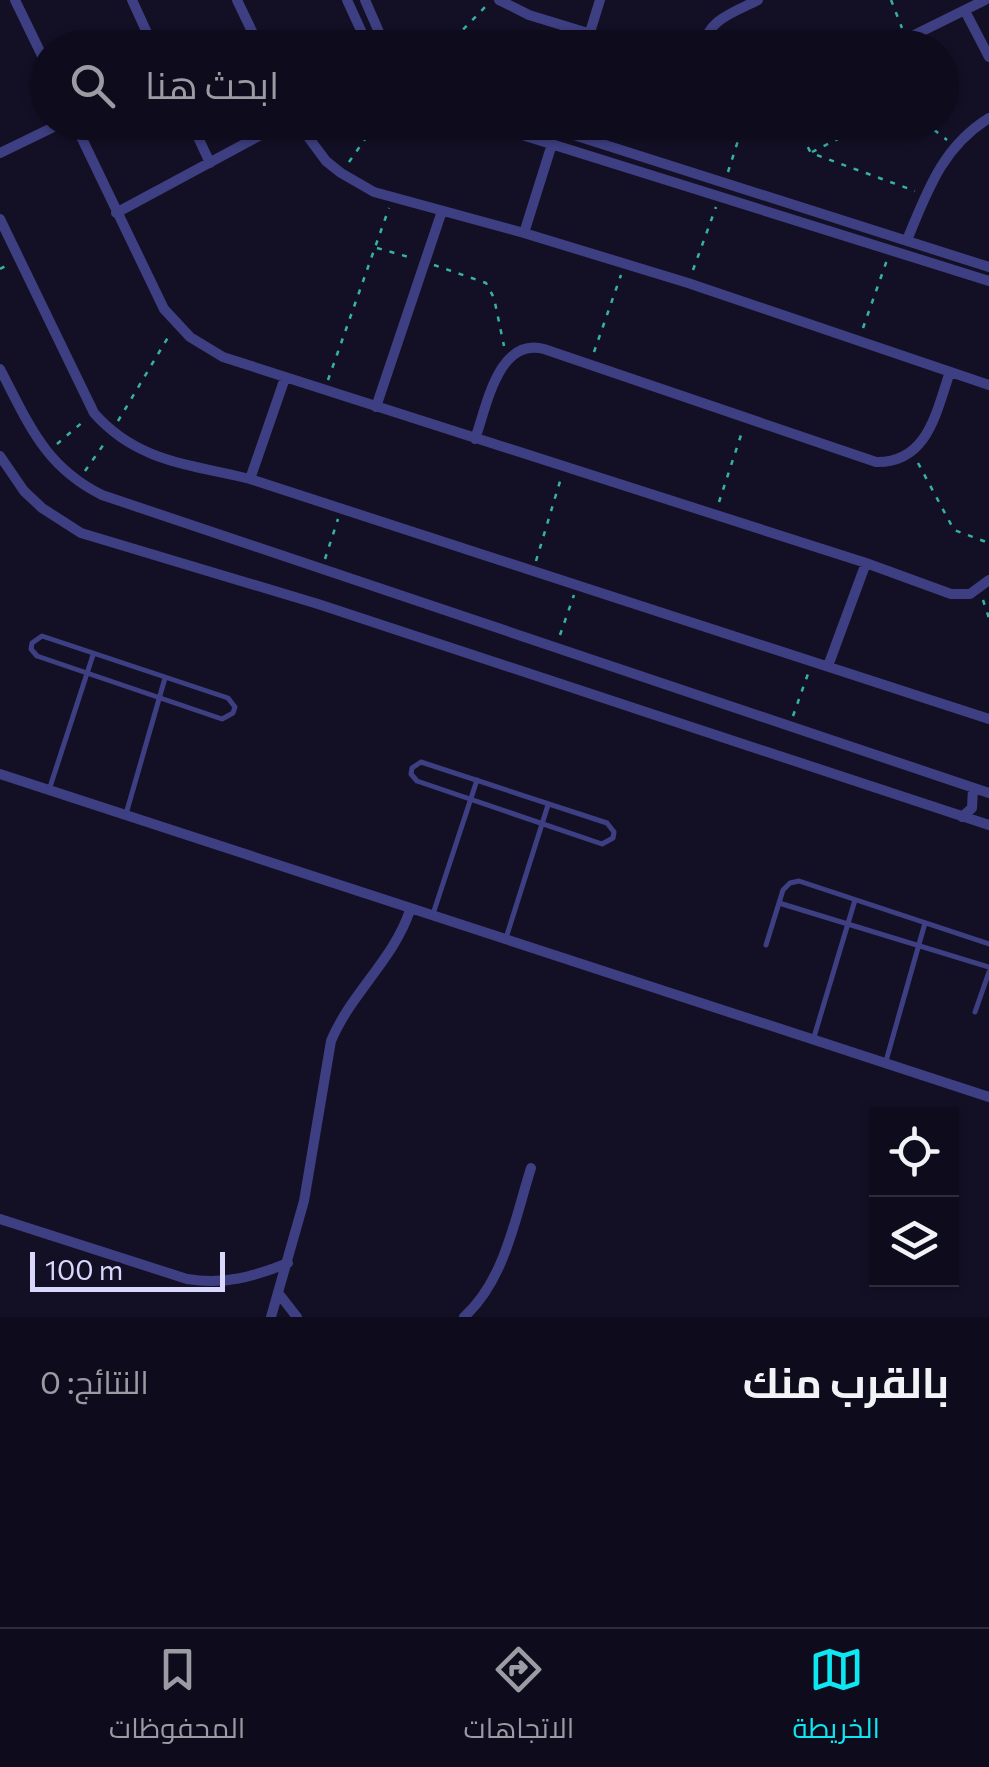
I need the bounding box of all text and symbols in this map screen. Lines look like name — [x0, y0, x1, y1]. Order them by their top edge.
search box — [30, 30, 959, 140]
icon: search — [65, 58, 120, 113]
text: ابحث هنا — [145, 60, 279, 107]
map controls — [869, 1107, 959, 1287]
button: locate — [869, 1107, 959, 1197]
button: layers — [869, 1197, 959, 1287]
scale bar — [30, 1247, 225, 1292]
text: 100 m — [45, 1252, 123, 1286]
text: بالقرب منك — [743, 1355, 949, 1407]
text: النتائج: 0 — [40, 1361, 149, 1401]
tab: المحفوظات — [109, 1642, 245, 1754]
tab: الاتجاهات — [464, 1642, 574, 1754]
tab: الخريطة — [793, 1642, 880, 1754]

